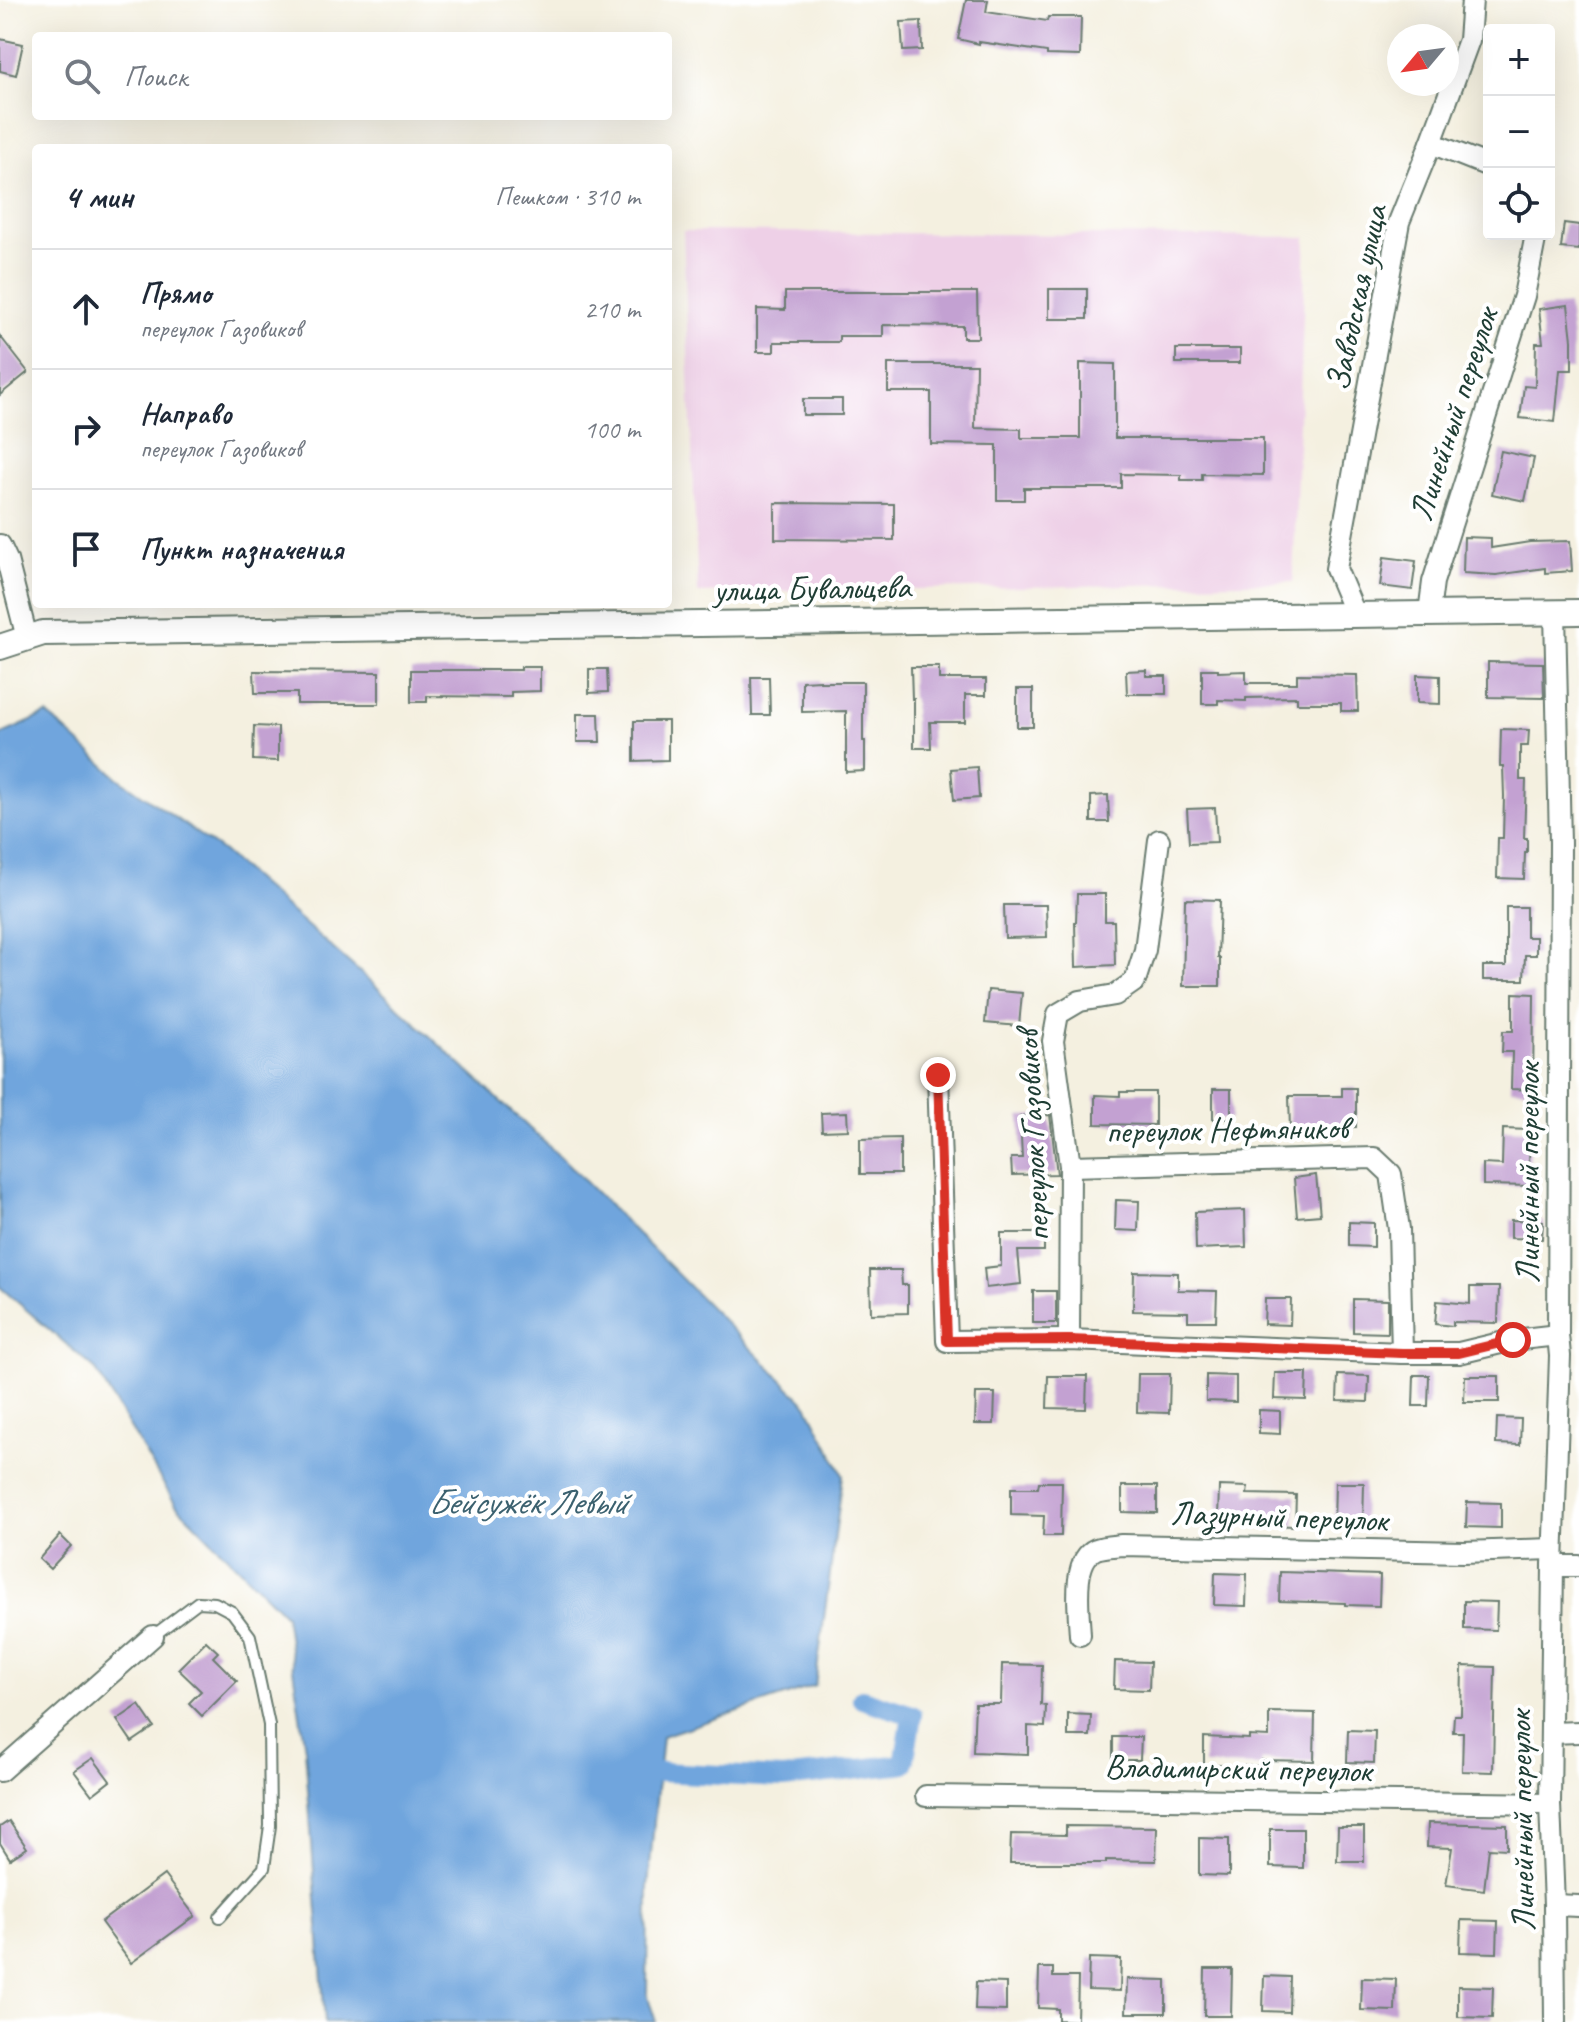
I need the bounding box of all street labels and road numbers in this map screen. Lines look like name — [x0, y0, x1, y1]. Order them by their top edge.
street label: Заводская улица — [1315, 199, 1397, 395]
street label: Линейный переулок — [1398, 299, 1509, 526]
street label: улица Бувальцева — [711, 565, 913, 611]
street label: переулок Газовиков — [1005, 1023, 1059, 1243]
street label: Линейный переулок — [1506, 1059, 1549, 1284]
street label: переулок Нефтяников — [1105, 1105, 1355, 1153]
street label: Лазурный переулок — [1170, 1491, 1392, 1541]
street label: Линейный переулок — [1498, 1707, 1544, 1932]
street label: Владимирский переулок — [1104, 1744, 1375, 1792]

